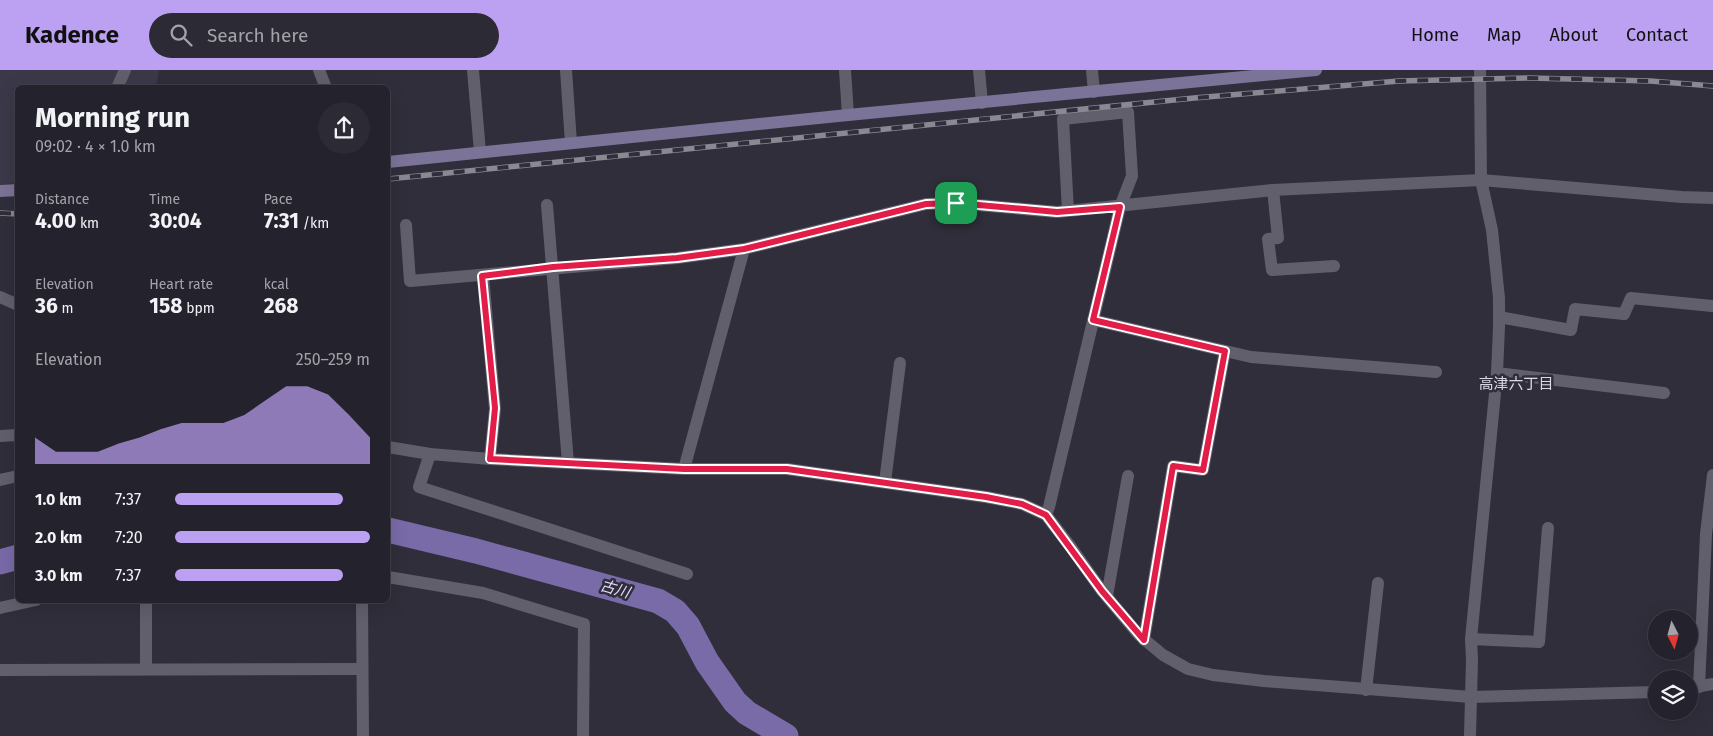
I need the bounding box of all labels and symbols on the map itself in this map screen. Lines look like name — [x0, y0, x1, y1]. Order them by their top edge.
pin — [935, 182, 977, 224]
district label: 高津六丁目 — [1478, 375, 1554, 393]
water label: 古川 — [598, 576, 634, 602]
north arrow — [1648, 610, 1698, 660]

